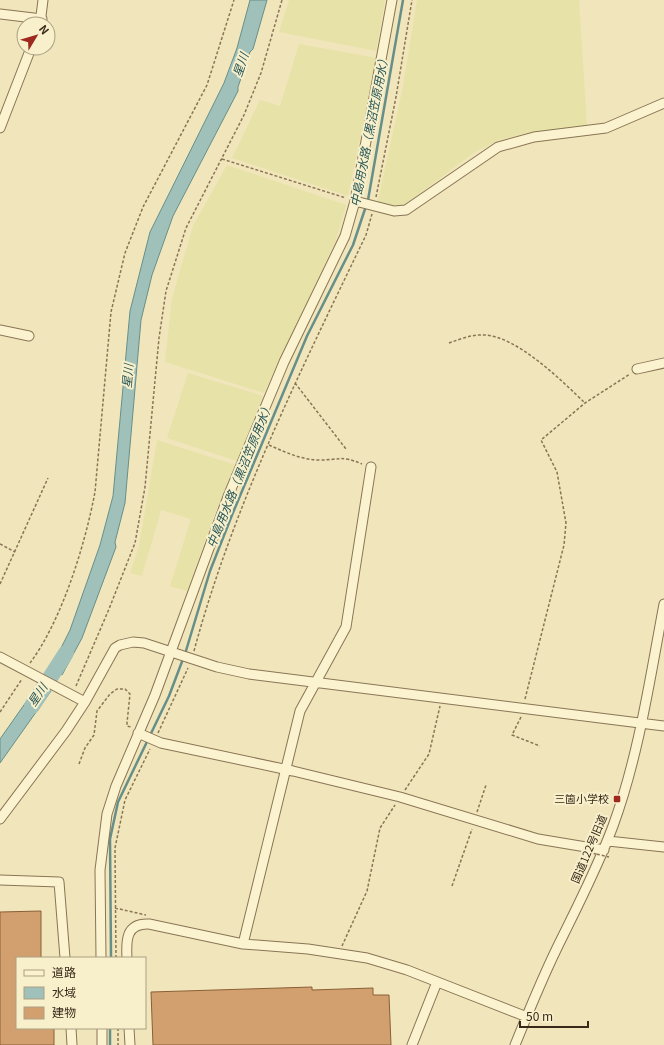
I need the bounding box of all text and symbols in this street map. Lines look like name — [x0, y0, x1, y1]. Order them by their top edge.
north arrow — [16, 16, 56, 56]
text: N — [36, 21, 54, 37]
water label: 星川 — [228, 49, 252, 79]
water label: 中島用水路（黒沼笠原用水） — [345, 52, 392, 208]
water label: 星川 — [117, 361, 136, 389]
water label: 中島用水路（黒沼笠原用水） — [202, 399, 276, 550]
water label: 星川 — [23, 678, 52, 709]
place label: 三箇小学校 — [554, 790, 609, 806]
marker: 三箇小学校 — [612, 794, 622, 804]
street label: 国道122号旧道 — [566, 812, 610, 885]
legend — [16, 957, 146, 1029]
text: 道路 — [52, 963, 76, 980]
text: 水域 — [52, 983, 76, 1000]
text: 建物 — [52, 1003, 76, 1020]
scale bar — [520, 1003, 588, 1029]
text: 50 m — [526, 1007, 553, 1024]

